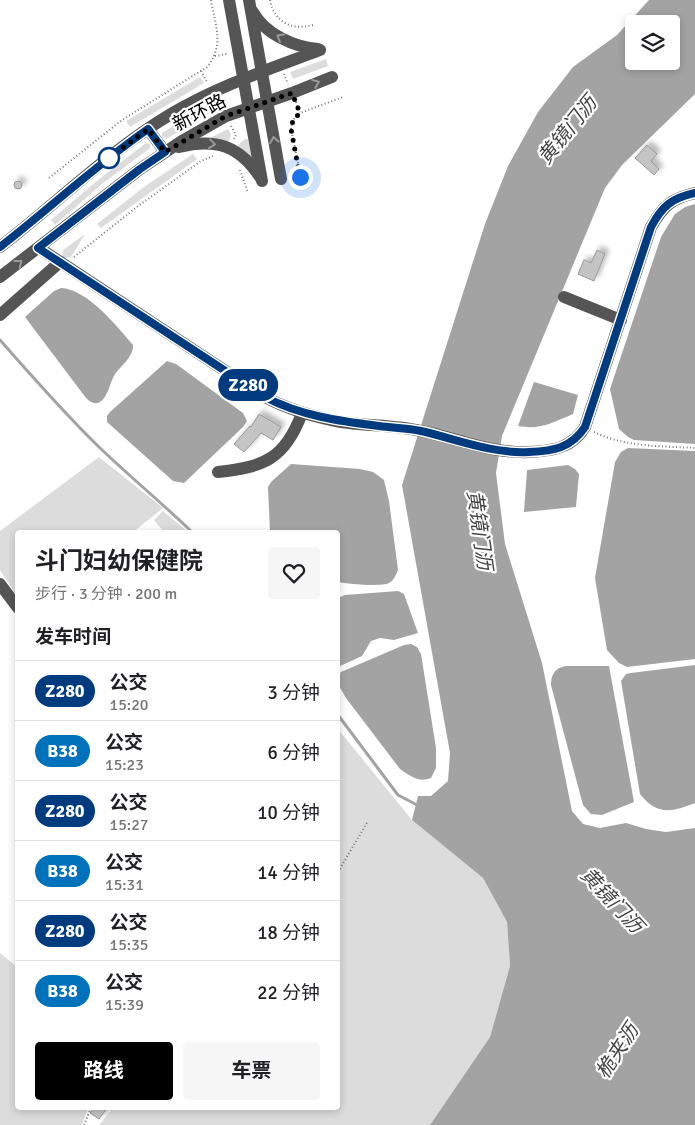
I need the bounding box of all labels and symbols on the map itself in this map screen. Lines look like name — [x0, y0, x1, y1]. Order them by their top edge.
one-way arrow — [277, 34, 286, 44]
one-way arrow — [311, 79, 320, 90]
street label: 新环路 — [169, 89, 230, 137]
water label: 黄镜门沥 — [533, 89, 604, 169]
one-way arrow — [269, 136, 279, 145]
one-way arrow — [208, 138, 216, 148]
unlabelled marker — [98, 147, 120, 169]
your location — [288, 165, 313, 190]
one-way arrow — [13, 260, 22, 268]
line badge: Z280 — [213, 369, 283, 401]
water label: 黄镜门沥 — [462, 489, 498, 574]
water label: 黄镜门沥 — [575, 863, 650, 940]
water label: 桅夹沥 — [591, 1017, 646, 1083]

